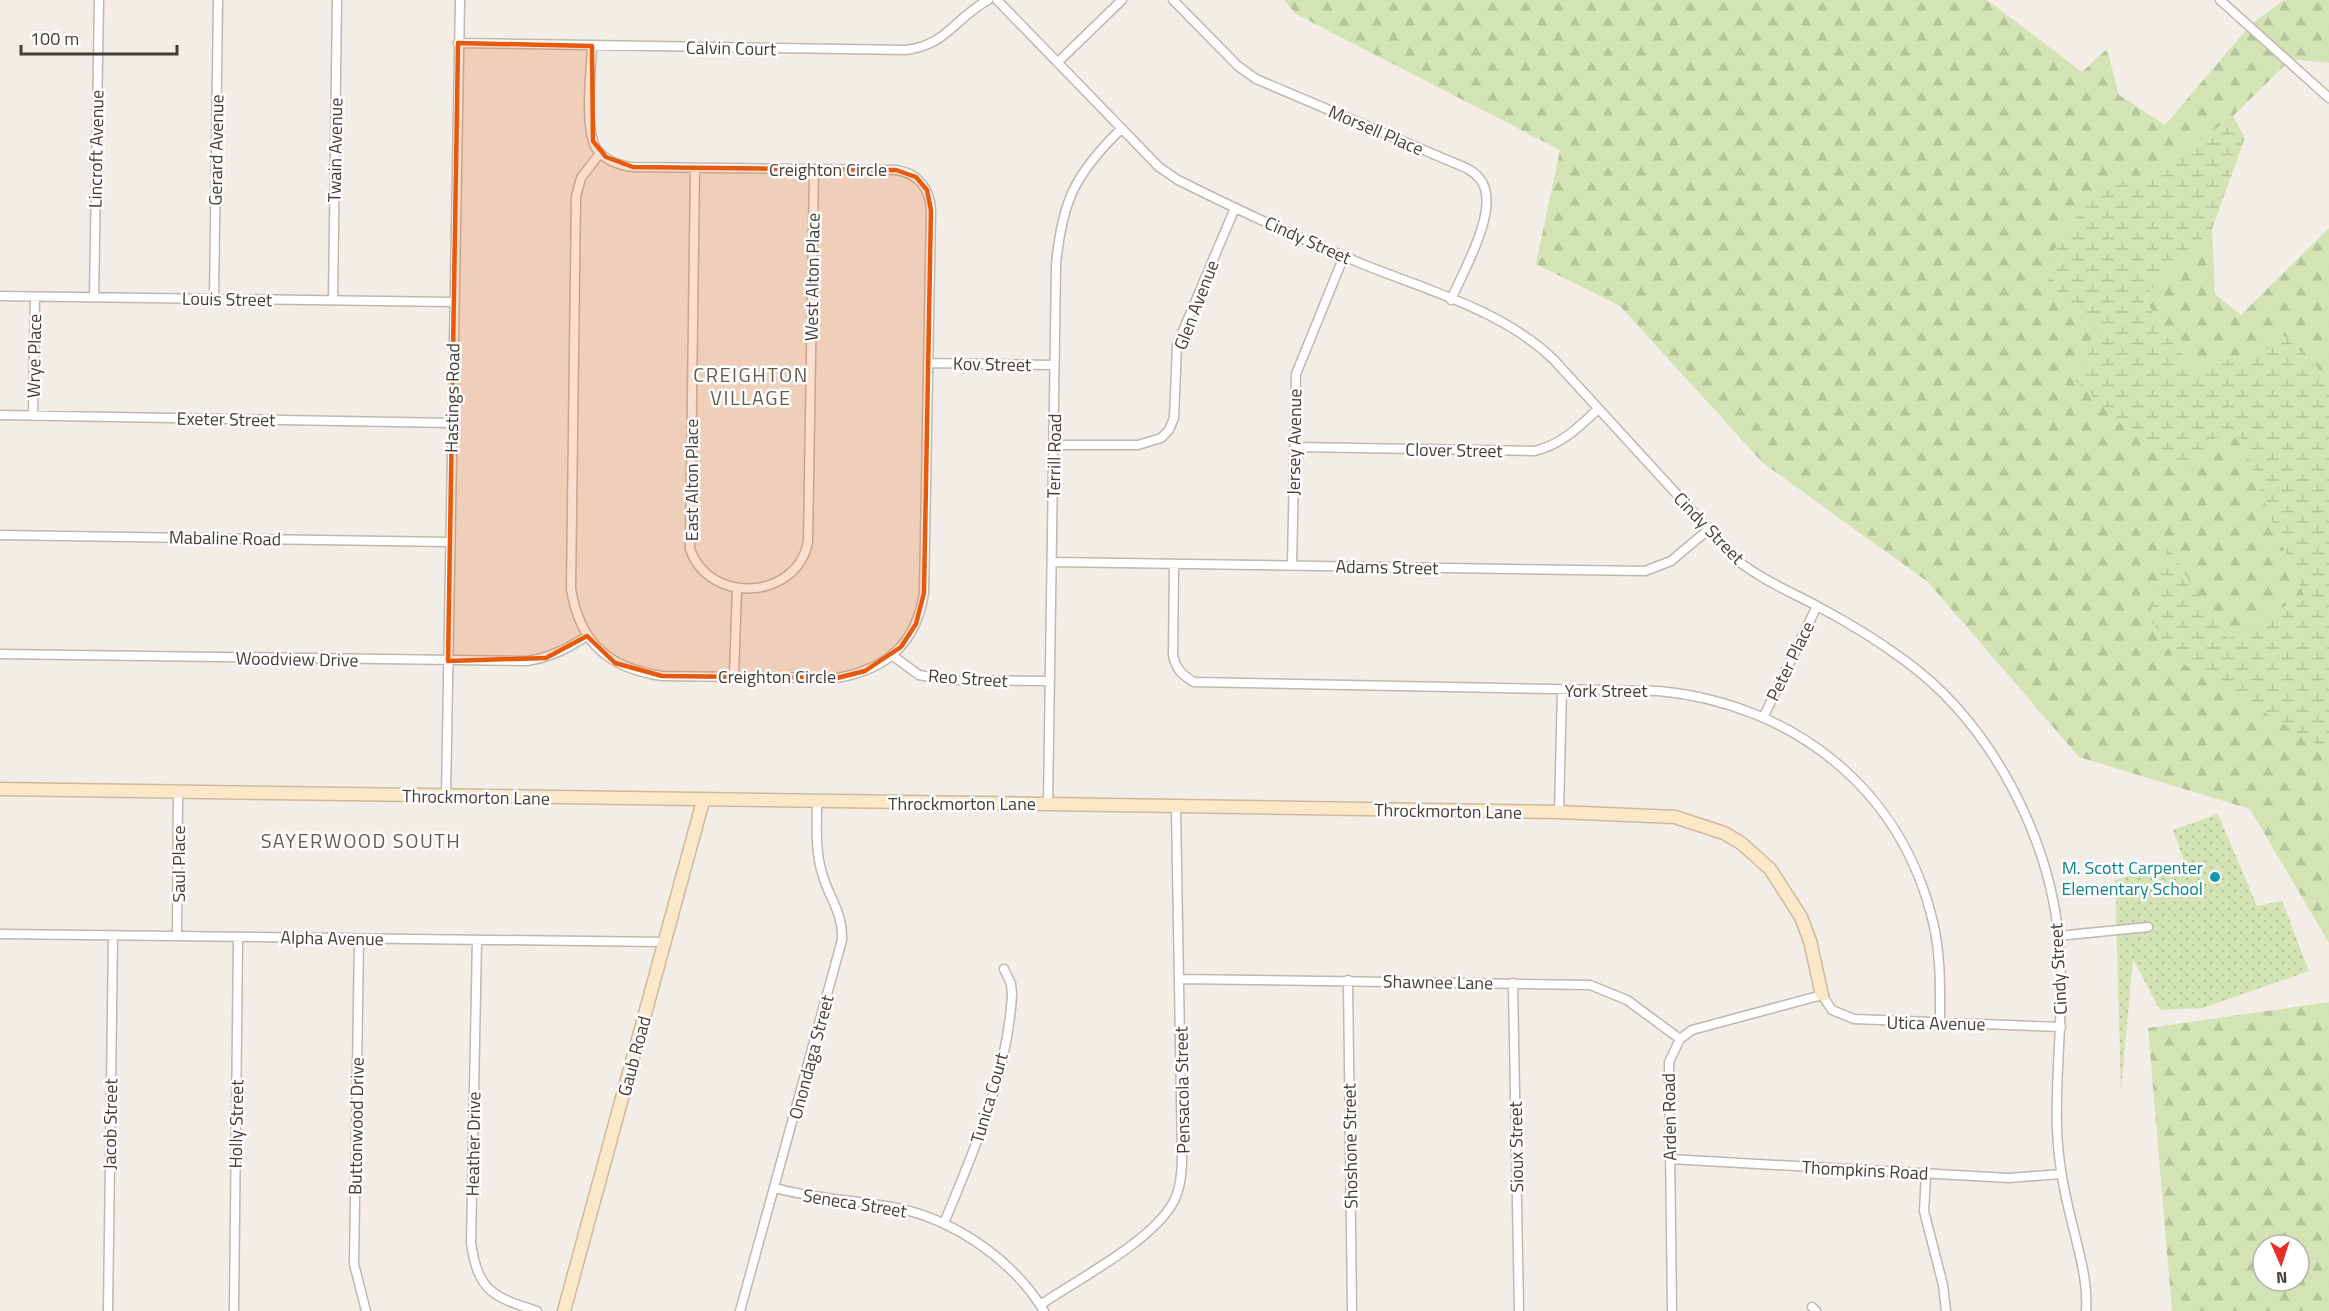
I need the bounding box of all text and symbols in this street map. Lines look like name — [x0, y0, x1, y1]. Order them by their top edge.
scale bar — [21, 18, 177, 56]
text: 100 m — [30, 25, 79, 52]
street label: Calvin Court — [686, 34, 777, 62]
street label: Lincroft Avenue — [81, 90, 111, 208]
street label: Gerard Avenue — [202, 94, 230, 206]
street label: Twain Avenue — [321, 97, 349, 203]
street label: Morsell Place — [1324, 98, 1428, 162]
street label: Creighton Circle — [769, 156, 887, 183]
street label: Cindy Street — [1260, 209, 1356, 271]
street label: West Alton Place — [797, 213, 827, 341]
street label: Glen Avenue — [1167, 256, 1225, 354]
street label: Louis Street — [182, 285, 273, 313]
street label: Wrye Place — [20, 314, 48, 398]
street label: Hastings Road — [438, 343, 466, 453]
street label: Kov Street — [953, 350, 1032, 378]
district label: CREIGHTON VILLAGE — [693, 359, 809, 413]
street label: Jersey Avenue — [1280, 388, 1308, 496]
street label: Exeter Street — [176, 405, 276, 433]
street label: Terrill Road — [1040, 413, 1068, 499]
street label: East Alton Place — [678, 419, 705, 541]
street label: Clover Street — [1405, 436, 1504, 464]
street label: Cindy Street — [1667, 486, 1751, 571]
street label: Mabaline Road — [169, 524, 281, 552]
street label: Adams Street — [1335, 553, 1439, 581]
street label: Peter Place — [1759, 616, 1821, 706]
street label: Woodview Drive — [235, 644, 359, 674]
street label: Reo Street — [927, 662, 1009, 694]
street label: Creighton Circle — [718, 663, 836, 690]
street label: York Street — [1564, 677, 1648, 704]
street label: Throckmorton Lane — [402, 782, 550, 812]
street label: Throckmorton Lane — [888, 790, 1036, 817]
street label: Throckmorton Lane — [1374, 796, 1522, 826]
street label: Saul Place — [165, 825, 192, 903]
district label: SAYERWOOD SOUTH — [261, 825, 461, 856]
place label: M. Scott Carpenter Elementary School — [2061, 854, 2203, 902]
marker: M. Scott Carpenter Elementary School — [2208, 870, 2222, 884]
street label: Cindy Street — [2042, 922, 2074, 1016]
street label: Alpha Avenue — [280, 924, 384, 952]
street label: Shawnee Lane — [1383, 968, 1493, 996]
street label: Onondaga Street — [781, 991, 841, 1122]
street label: Utica Avenue — [1886, 1009, 1986, 1037]
street label: Gaub Road — [610, 1013, 658, 1099]
street label: Pensacola Street — [1167, 1025, 1197, 1154]
street label: Tunica Court — [963, 1049, 1015, 1146]
street label: Buttonwood Drive — [341, 1057, 371, 1195]
street label: Arden Road — [1655, 1073, 1683, 1161]
street label: Jacob Street — [96, 1077, 124, 1170]
street label: Holly Street — [222, 1079, 250, 1169]
street label: Shoshone Street — [1335, 1082, 1365, 1209]
street label: Heather Drive — [459, 1091, 487, 1197]
street label: Sioux Street — [1502, 1100, 1530, 1193]
street label: Thompkins Road — [1801, 1153, 1929, 1187]
street label: Seneca Street — [801, 1181, 910, 1225]
north arrow — [2251, 1233, 2311, 1293]
text: N — [2276, 1266, 2288, 1290]

